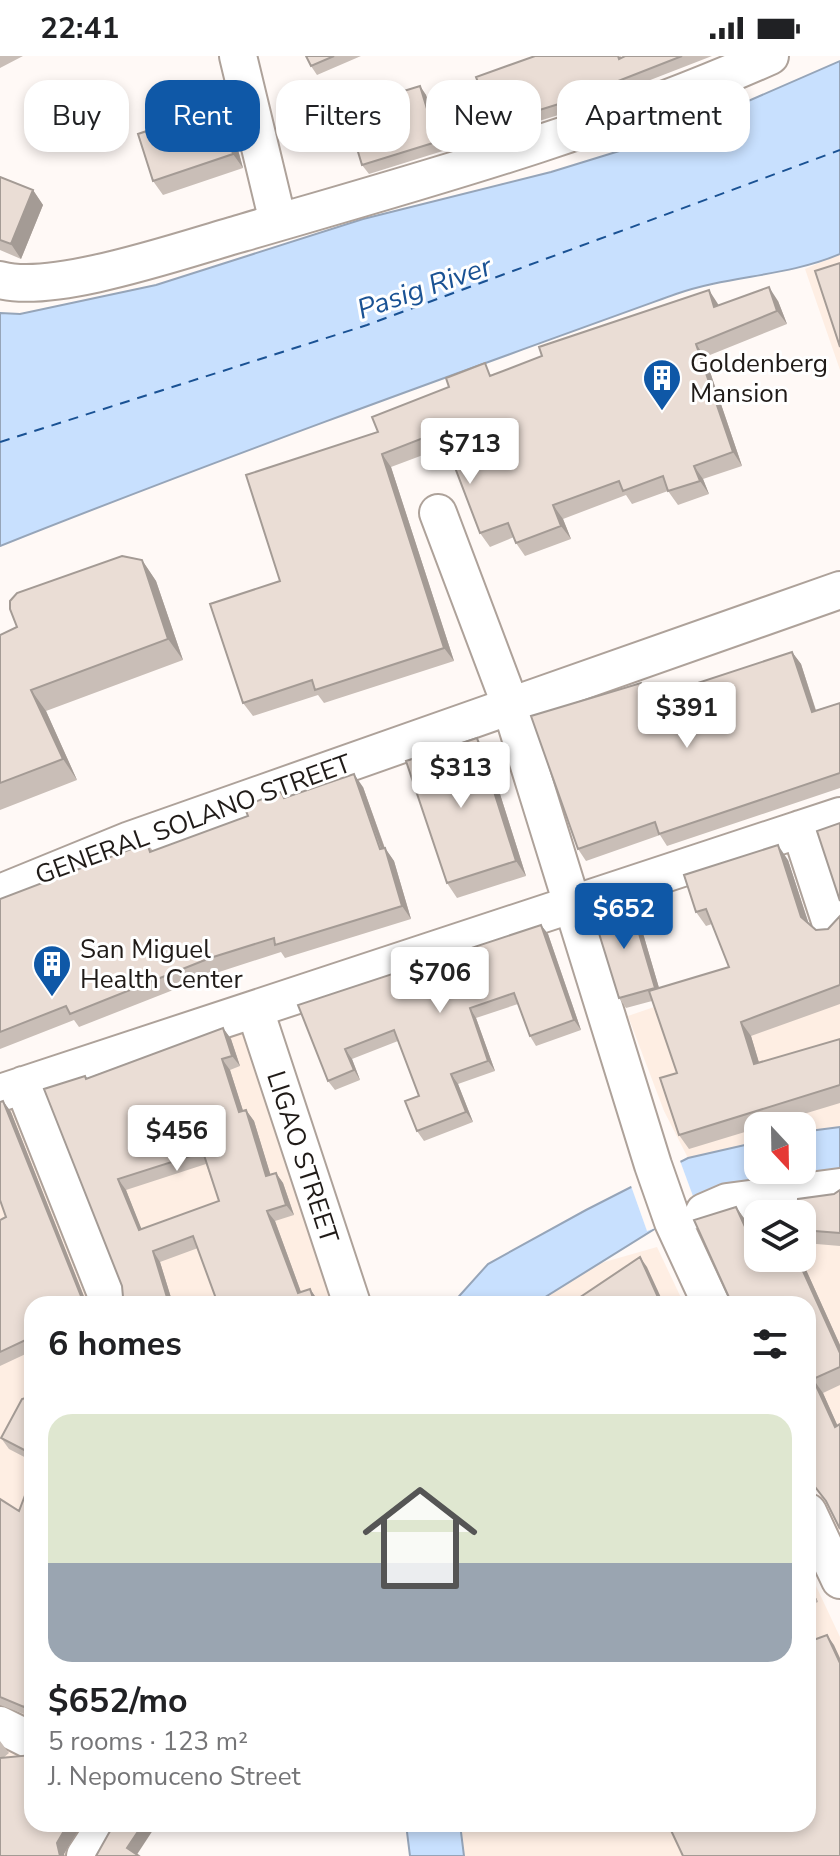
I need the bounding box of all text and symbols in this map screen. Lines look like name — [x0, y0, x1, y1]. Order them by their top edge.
text: 22:41 — [40, 8, 119, 49]
chip: Buy — [24, 80, 129, 152]
chip: Rent — [145, 80, 260, 152]
chip: Filters — [276, 80, 410, 152]
chip: New — [426, 80, 541, 152]
chip: Apartment — [557, 80, 750, 152]
water label: Pasig River — [352, 247, 498, 329]
place label: Goldenberg Mansion — [690, 346, 828, 411]
building icon: Goldenberg Mansion — [641, 357, 683, 412]
pin: $713 — [423, 418, 517, 486]
text: $713 — [439, 426, 501, 461]
pin: $391 — [640, 682, 734, 750]
text: $391 — [656, 690, 718, 725]
pin: $313 — [414, 742, 508, 810]
street label: GENERAL SOLANO STREET — [30, 746, 356, 893]
text: $313 — [430, 750, 492, 785]
pin: $652 — [577, 883, 671, 951]
text: $652 — [593, 891, 655, 926]
place label: San Miguel Health Center — [80, 932, 243, 997]
building icon: San Miguel Health Center — [31, 943, 73, 998]
pin: $706 — [393, 947, 487, 1015]
text: $706 — [409, 955, 471, 990]
street label: LIGAO STREET — [258, 1067, 347, 1248]
pin: $456 — [130, 1105, 224, 1173]
north arrow — [744, 1112, 816, 1184]
map controls — [744, 1112, 816, 1272]
text: $456 — [146, 1113, 208, 1148]
button: layers — [744, 1200, 816, 1272]
text: 6 homes — [48, 1321, 182, 1367]
icon: filters — [748, 1322, 792, 1366]
icon: home — [348, 1466, 492, 1610]
text: $652/mo — [48, 1678, 188, 1724]
text: 5 rooms · 123 m² — [48, 1724, 248, 1759]
text: J. Nepomuceno Street — [48, 1759, 301, 1794]

